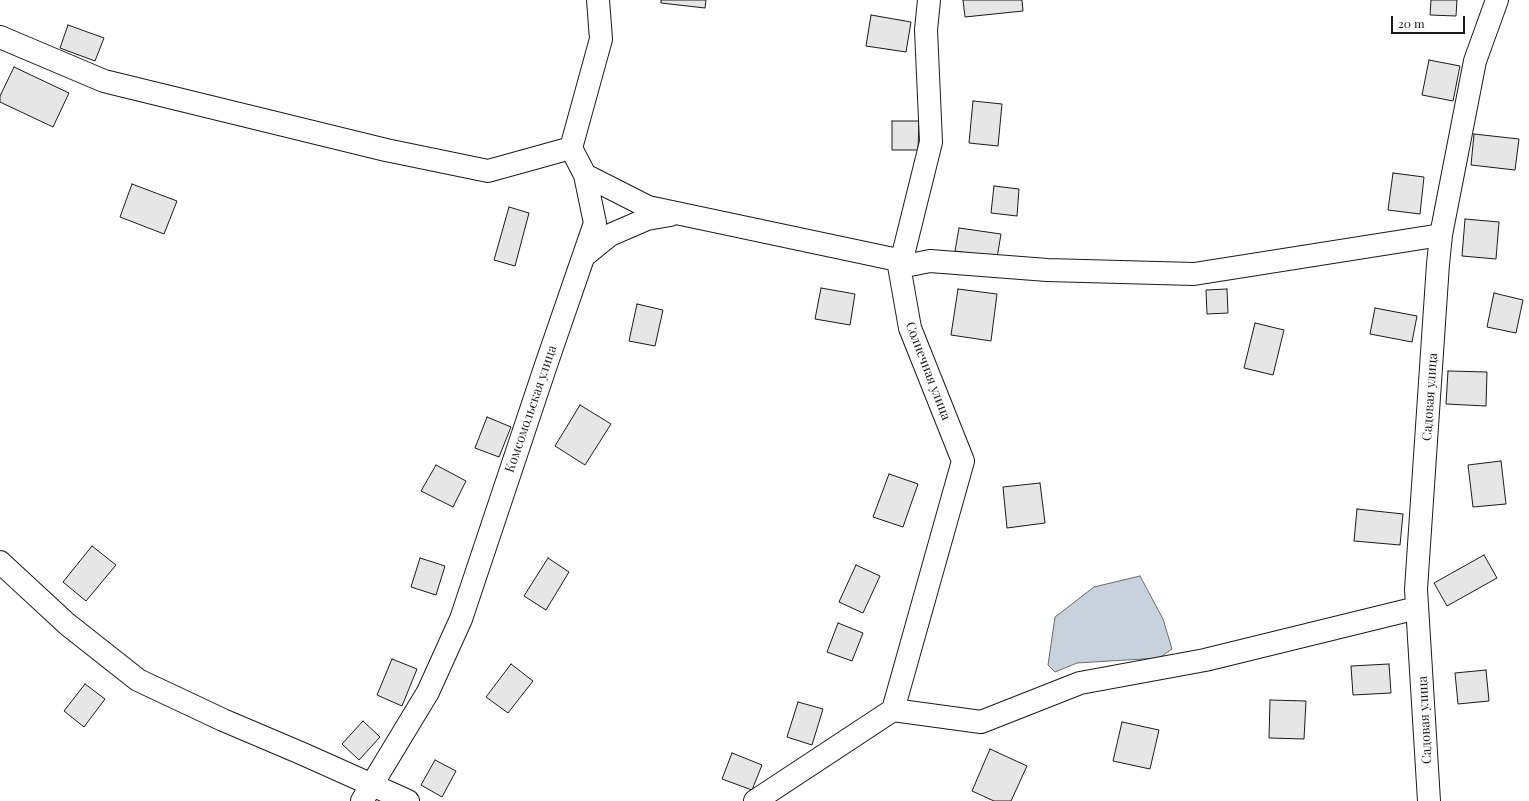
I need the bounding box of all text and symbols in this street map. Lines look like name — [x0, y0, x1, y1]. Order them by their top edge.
scale bar — [1393, 8, 1467, 34]
text: 20 m — [1398, 15, 1425, 31]
street label: Солнечная улица — [902, 320, 954, 422]
street label: Комсомольская улица — [502, 343, 560, 475]
street label: Садовая улица — [1419, 352, 1441, 442]
street label: Садовая улица — [1415, 676, 1435, 764]

